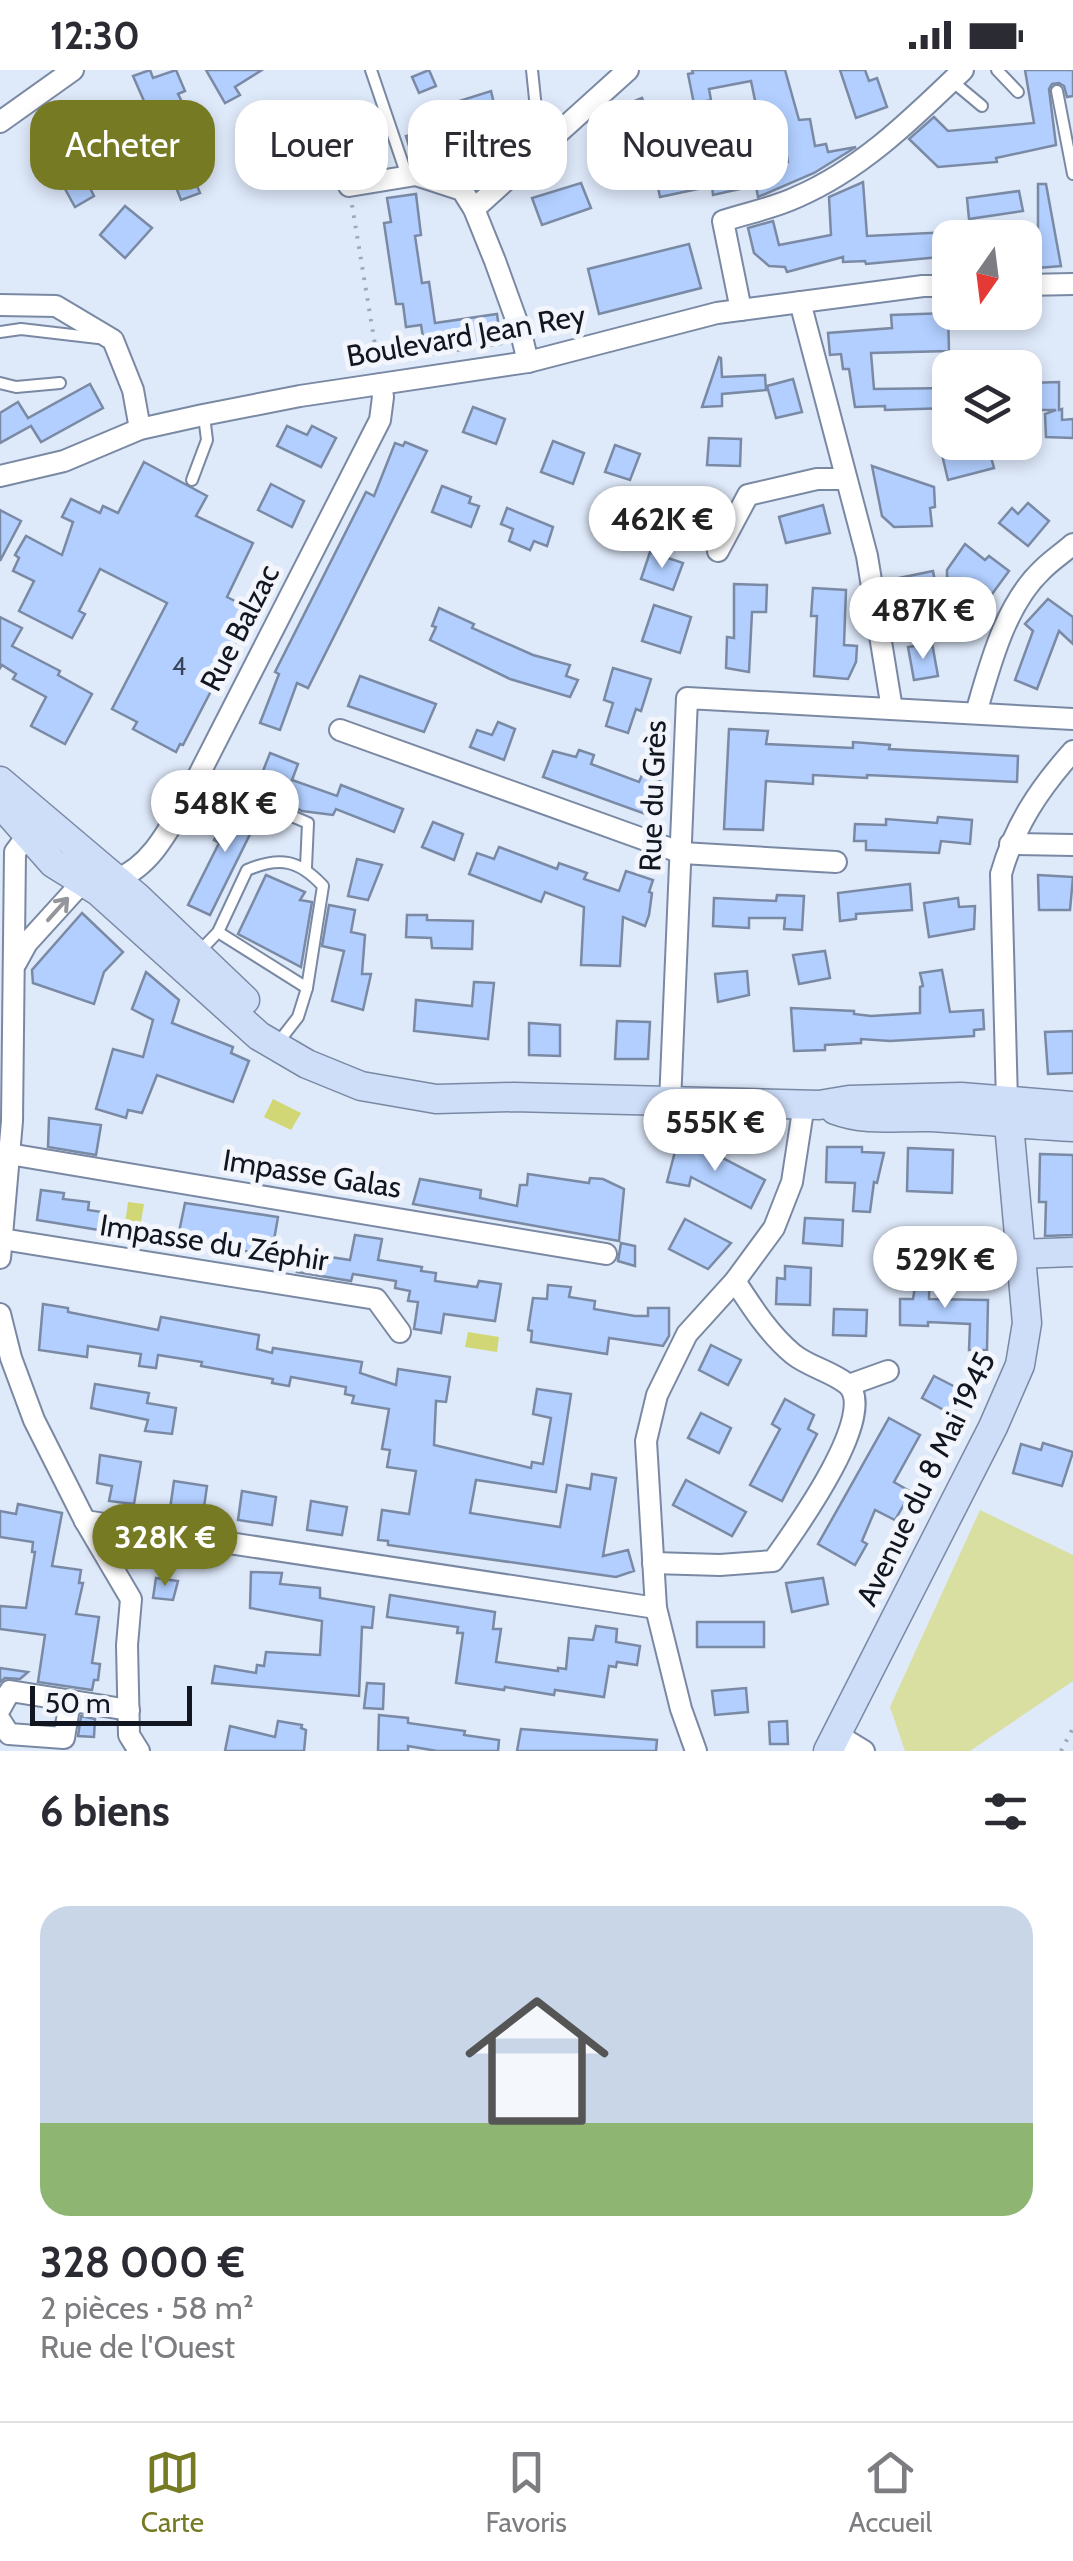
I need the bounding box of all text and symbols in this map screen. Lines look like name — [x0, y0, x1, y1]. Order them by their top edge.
text: 12:30 — [50, 12, 140, 59]
chip: Acheter — [30, 100, 215, 190]
chip: Louer — [235, 100, 388, 190]
chip: Filtres — [408, 100, 567, 190]
chip: Nouveau — [587, 100, 788, 190]
north arrow — [932, 220, 1042, 330]
map controls — [932, 220, 1042, 460]
street label: Boulevard Jean Rey — [343, 296, 588, 375]
button: layers — [932, 350, 1042, 460]
pin: 462K € — [581, 486, 743, 571]
text: 462K € — [611, 499, 713, 538]
street label: Rue Balzac — [192, 558, 287, 697]
pin: 487K € — [842, 577, 1004, 662]
text: 487K € — [871, 590, 975, 629]
house number: 4 — [172, 651, 186, 681]
street label: Rue du Grès — [631, 720, 674, 872]
pin: 548K € — [144, 770, 306, 855]
text: 548K € — [173, 783, 277, 822]
one-way arrow — [47, 897, 70, 922]
pin: 555K € — [634, 1089, 796, 1174]
text: 555K € — [665, 1102, 765, 1141]
street label: Impasse Galas — [220, 1141, 404, 1206]
street label: Impasse du Zéphir — [97, 1206, 331, 1279]
pin: 529K € — [864, 1226, 1026, 1311]
text: 529K € — [895, 1239, 995, 1278]
street label: Avenue du 8 Mai 1945 — [848, 1346, 1003, 1612]
pin: 328K € — [84, 1504, 246, 1589]
text: 328K € — [114, 1517, 216, 1556]
scale bar — [30, 1681, 192, 1726]
text: 50 m — [45, 1686, 111, 1720]
icon: filters — [978, 1784, 1033, 1839]
text: 6 biens — [40, 1785, 170, 1837]
icon: home — [447, 1971, 627, 2151]
text: 328 000 € — [40, 2236, 245, 2288]
text: 2 pièces · 58 m² — [40, 2288, 254, 2327]
text: Rue de l'Ouest — [40, 2327, 235, 2366]
tab: Carte — [141, 2445, 204, 2539]
tab: Favoris — [486, 2445, 567, 2539]
tab: Accueil — [848, 2445, 932, 2539]

